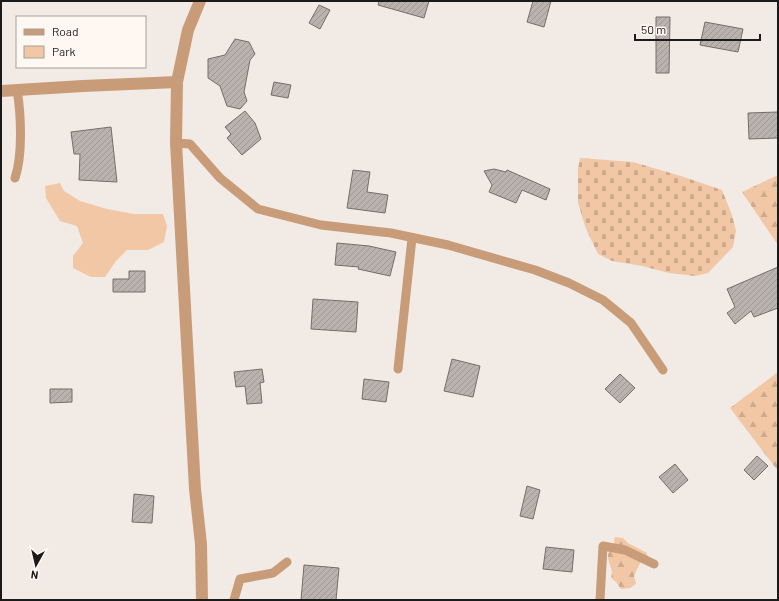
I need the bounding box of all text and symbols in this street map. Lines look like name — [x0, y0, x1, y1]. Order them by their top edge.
legend — [16, 16, 146, 68]
scale bar — [635, 16, 760, 42]
text: 50 m — [641, 22, 666, 36]
text: Road — [52, 24, 79, 38]
text: Park — [52, 44, 76, 58]
north arrow — [16, 545, 56, 585]
text: N — [30, 568, 39, 582]

